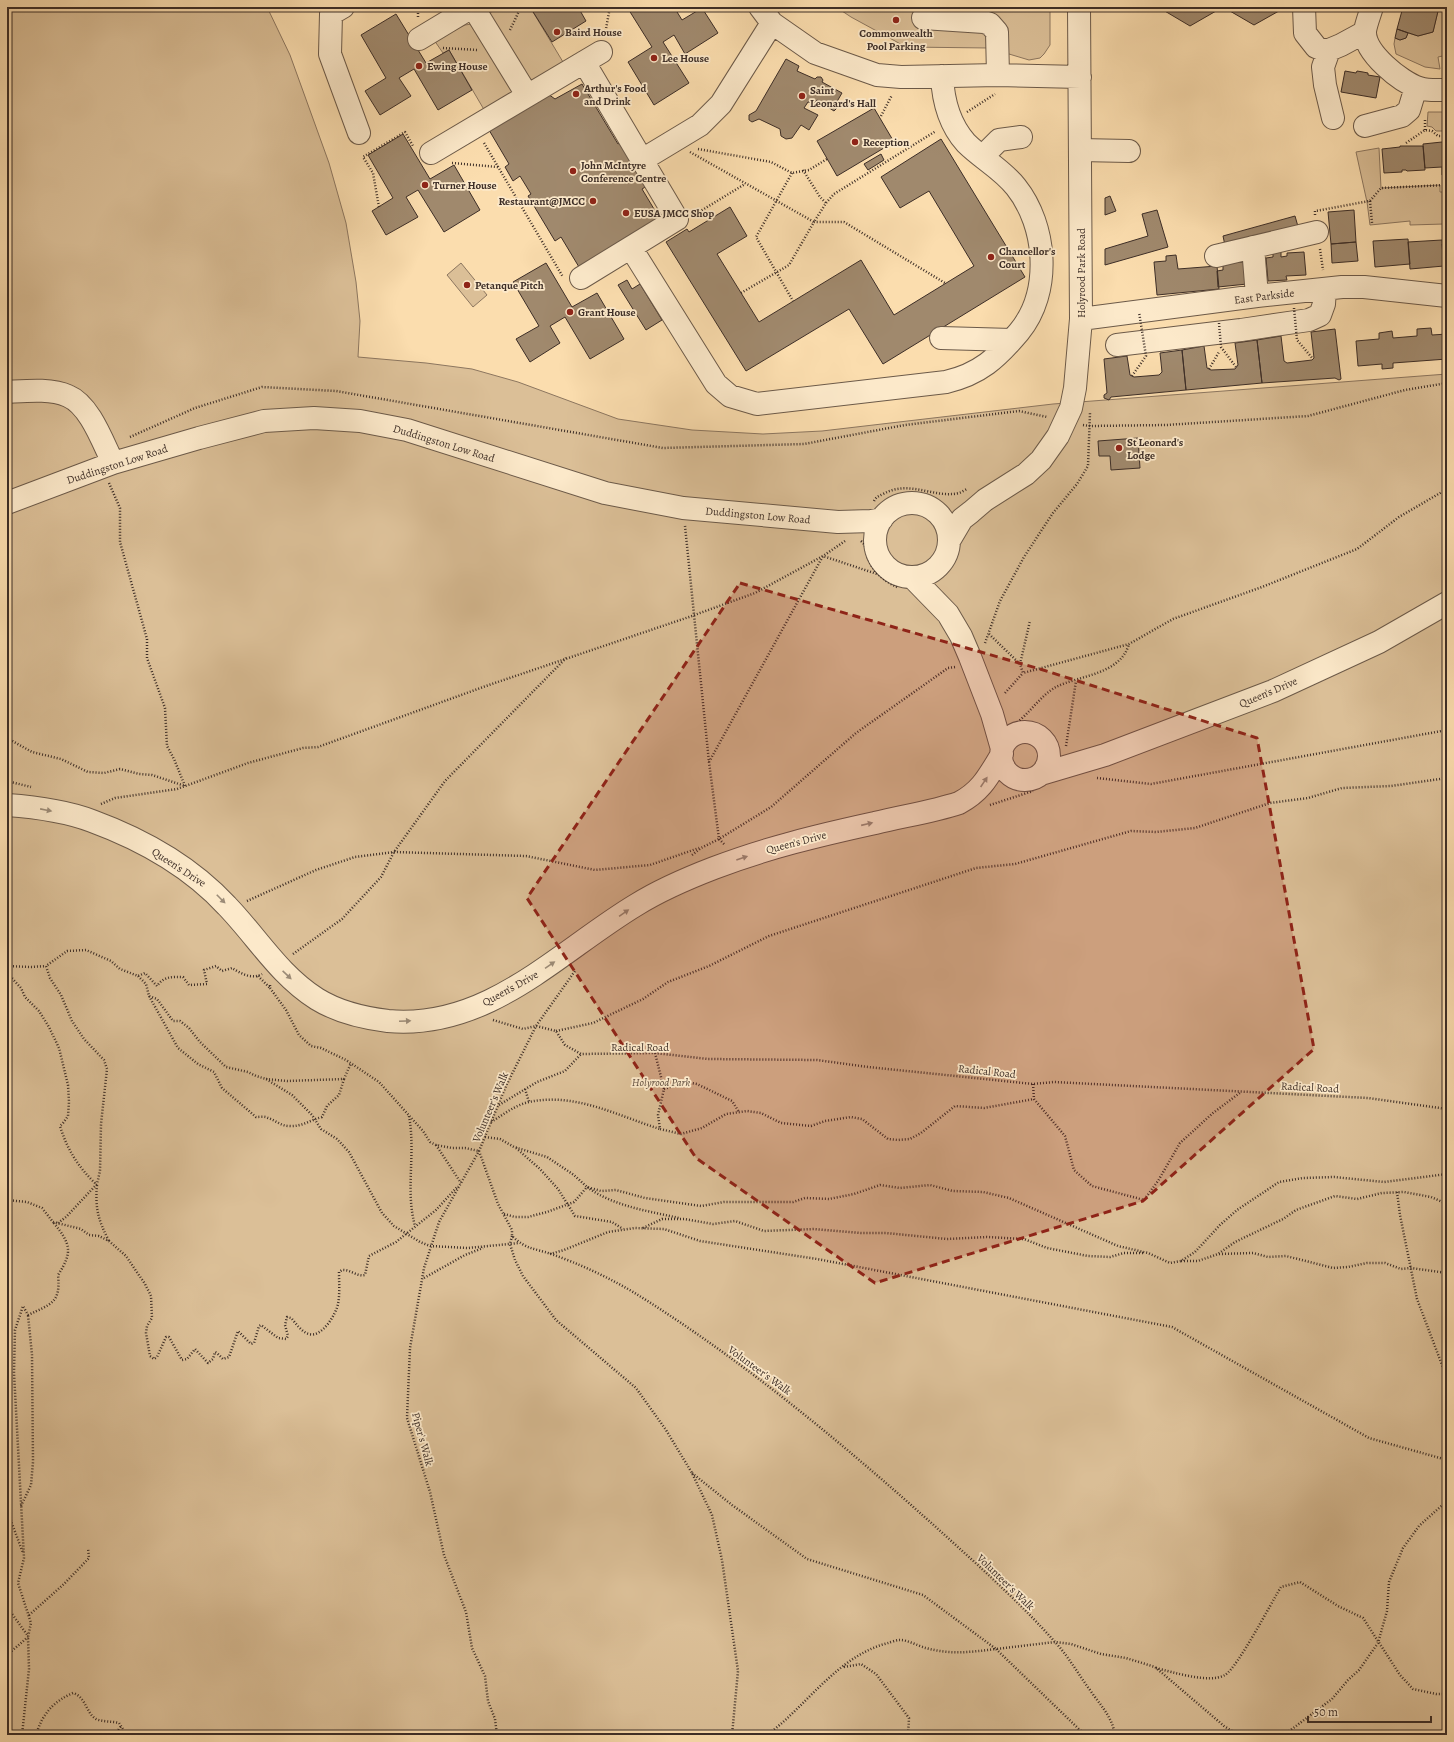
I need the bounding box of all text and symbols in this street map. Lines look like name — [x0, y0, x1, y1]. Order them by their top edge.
marker: Commonwealth Pool Parking — [891, 15, 901, 25]
place label: Baird House — [565, 25, 622, 40]
place label: Commonwealth Pool Parking — [859, 26, 933, 54]
marker: Baird House — [552, 27, 562, 37]
place label: Lee House — [662, 51, 709, 66]
marker: Lee House — [649, 53, 659, 63]
place label: Ewing House — [427, 59, 488, 74]
marker: Ewing House — [414, 61, 424, 71]
place label: Arthur's Food and Drink — [583, 81, 646, 109]
place label: Saint Leonard's Hall — [810, 83, 876, 111]
marker: Arthur's Food and Drink — [571, 89, 581, 99]
marker: Saint Leonard's Hall — [797, 91, 807, 101]
place label: Reception — [863, 135, 909, 150]
marker: Reception — [850, 137, 860, 147]
place label: John McIntyre Conference Centre — [581, 158, 666, 186]
marker: John McIntyre Conference Centre — [568, 166, 578, 176]
place label: Turner House — [433, 178, 497, 193]
marker: Turner House — [420, 180, 430, 190]
place label: Restaurant@JMCC — [498, 194, 585, 209]
marker: Restaurant@JMCC — [588, 196, 598, 206]
place label: EUSA JMCC Shop — [634, 206, 714, 221]
marker: EUSA JMCC Shop — [621, 208, 631, 218]
street label: Holyrood Park Road — [1074, 228, 1089, 318]
place label: Chancellor's Court — [999, 244, 1056, 272]
marker: Chancellor's Court — [986, 252, 996, 262]
place label: Petanque Pitch — [475, 278, 544, 293]
marker: Petanque Pitch — [462, 280, 472, 290]
street label: East Parkside — [1233, 285, 1295, 308]
place label: Grant House — [578, 305, 636, 320]
marker: Grant House — [565, 307, 575, 317]
street label: Duddingston Low Road — [391, 421, 497, 466]
place label: St Leonard's Lodge — [1127, 435, 1184, 463]
street label: Duddingston Low Road — [65, 441, 170, 488]
marker: St Leonard's Lodge — [1114, 443, 1124, 453]
street label: Duddingston Low Road — [705, 503, 811, 528]
street label: Queen's Drive — [1237, 673, 1300, 711]
one-way arrow — [980, 777, 988, 788]
one-way arrow — [40, 807, 52, 813]
one-way arrow — [861, 821, 873, 827]
street label: Queen's Drive — [764, 827, 828, 858]
street label: Queen's Drive — [149, 844, 209, 891]
one-way arrow — [736, 855, 748, 861]
one-way arrow — [216, 894, 226, 904]
one-way arrow — [619, 909, 630, 917]
one-way arrow — [544, 961, 555, 969]
street label: Queen's Drive — [480, 967, 541, 1010]
one-way arrow — [282, 970, 292, 980]
one-way arrow — [399, 1018, 411, 1025]
street label: Radical Road — [611, 1040, 669, 1055]
street label: Radical Road — [957, 1061, 1017, 1082]
street label: Volunteer's Walk — [469, 1069, 512, 1146]
park label: Holyrood Park — [632, 1075, 690, 1090]
street label: Radical Road — [1281, 1078, 1339, 1097]
street label: Volunteer's Walk — [724, 1342, 795, 1399]
street label: Piper's Walk — [408, 1411, 437, 1468]
street label: Volunteer's Walk — [973, 1550, 1038, 1614]
scale bar — [1308, 1698, 1431, 1724]
text: 50 m — [1314, 1704, 1338, 1720]

